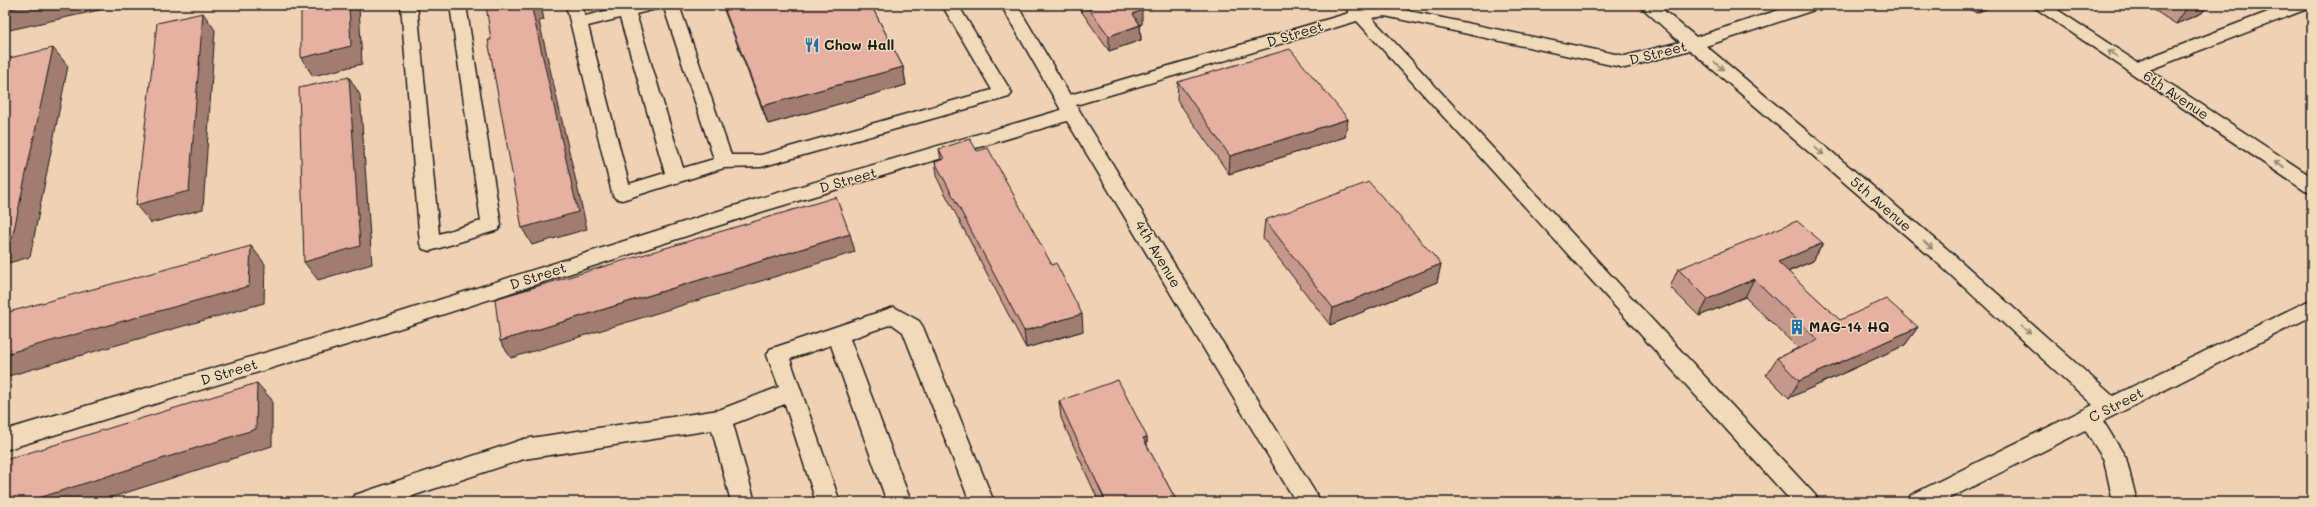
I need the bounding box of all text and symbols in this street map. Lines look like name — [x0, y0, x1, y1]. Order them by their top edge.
street label: D Street — [1264, 16, 1326, 51]
place label: Chow Hall — [824, 35, 894, 54]
restaurant icon: Chow Hall — [803, 36, 821, 54]
street label: D Street — [1627, 36, 1689, 69]
one-way arrow — [2108, 50, 2119, 58]
one-way arrow — [1714, 62, 1725, 71]
street label: 6th Avenue — [2140, 66, 2213, 124]
one-way arrow — [1813, 146, 1824, 155]
one-way arrow — [2274, 160, 2285, 168]
street label: D Street — [817, 162, 879, 197]
street label: 5th Avenue — [1847, 172, 1916, 235]
street label: 4th Avenue — [1131, 217, 1186, 291]
one-way arrow — [1922, 240, 1933, 249]
street label: D Street — [507, 257, 569, 294]
place label: MAG-14 HQ — [1809, 317, 1889, 336]
building icon: MAG-14 HQ — [1788, 318, 1806, 336]
one-way arrow — [2020, 325, 2030, 334]
street label: D Street — [198, 354, 260, 389]
street label: C Street — [2085, 383, 2146, 426]

